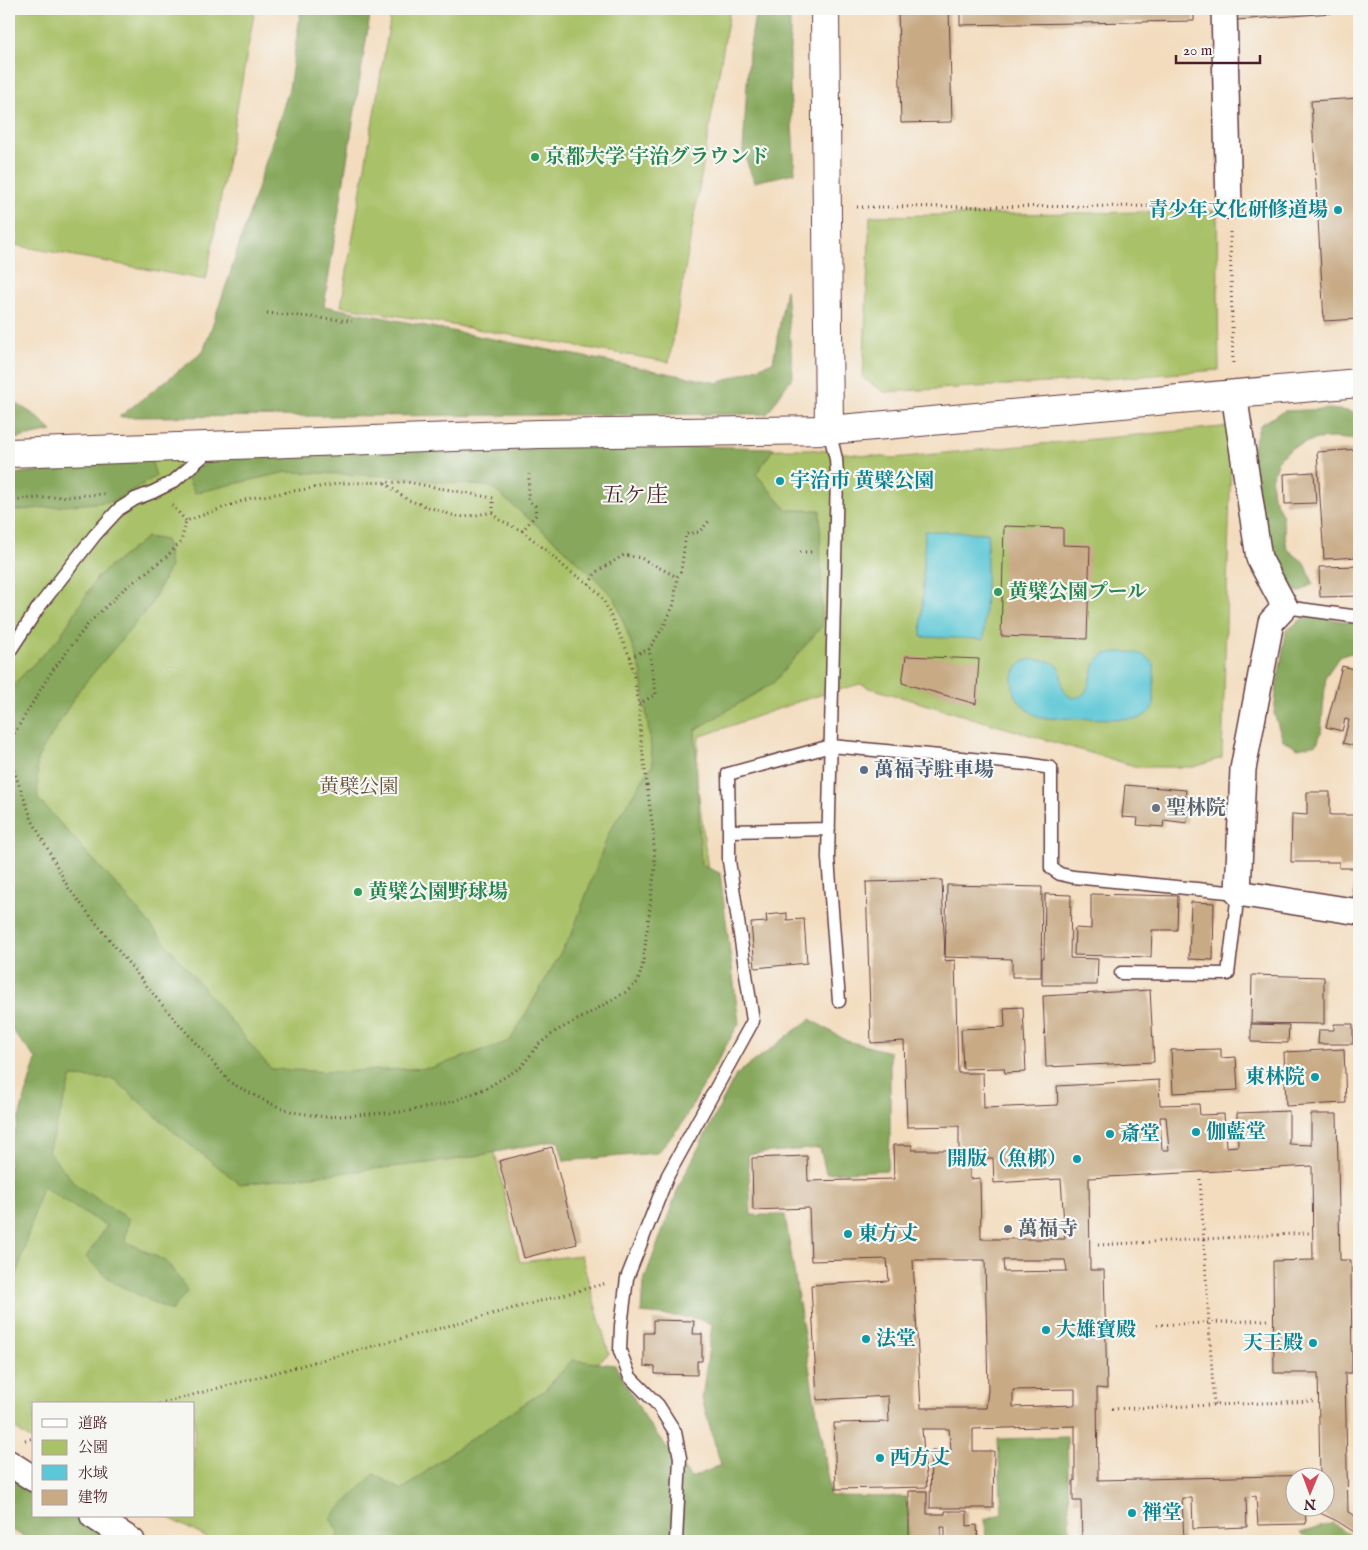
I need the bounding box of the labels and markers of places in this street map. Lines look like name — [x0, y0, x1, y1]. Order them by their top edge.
place label: 京都大学 宇治グラウンド — [545, 145, 769, 170]
marker: 京都大学 宇治グラウンド — [529, 151, 541, 163]
place label: 青少年文化研修道場 — [1148, 198, 1328, 223]
marker: 青少年文化研修道場 — [1332, 204, 1344, 216]
place label: 宇治市 黄檗公園 — [790, 469, 934, 494]
marker: 宇治市 黄檗公園 — [774, 475, 786, 487]
place label: 黄檗公園プール — [1008, 580, 1147, 605]
marker: 黄檗公園プール — [992, 586, 1004, 598]
place label: 萬福寺駐車場 — [874, 758, 994, 783]
marker: 萬福寺駐車場 — [858, 764, 870, 776]
place label: 聖林院 — [1166, 796, 1226, 821]
marker: 聖林院 — [1150, 802, 1162, 814]
place label: 黄檗公園野球場 — [368, 880, 508, 905]
marker: 黄檗公園野球場 — [352, 886, 364, 898]
place label: 東林院 — [1245, 1065, 1305, 1090]
marker: 東林院 — [1309, 1071, 1321, 1083]
place label: 伽藍堂 — [1206, 1120, 1266, 1145]
place label: 斎堂 — [1120, 1122, 1160, 1147]
marker: 伽藍堂 — [1190, 1126, 1202, 1138]
marker: 斎堂 — [1104, 1128, 1116, 1140]
place label: 開版（魚梆） — [947, 1147, 1067, 1172]
marker: 開版（魚梆） — [1071, 1153, 1083, 1165]
place label: 萬福寺 — [1018, 1217, 1078, 1242]
place label: 東方丈 — [858, 1222, 918, 1247]
marker: 萬福寺 — [1002, 1223, 1014, 1235]
marker: 東方丈 — [842, 1228, 854, 1240]
place label: 大雄寶殿 — [1056, 1318, 1136, 1343]
marker: 大雄寶殿 — [1040, 1324, 1052, 1336]
place label: 法堂 — [876, 1327, 916, 1352]
place label: 天王殿 — [1243, 1331, 1303, 1356]
marker: 法堂 — [860, 1333, 872, 1345]
marker: 天王殿 — [1307, 1337, 1319, 1349]
place label: 西方丈 — [890, 1446, 950, 1471]
marker: 西方丈 — [874, 1452, 886, 1464]
place label: 禅堂 — [1142, 1501, 1182, 1526]
marker: 禅堂 — [1126, 1507, 1138, 1519]

